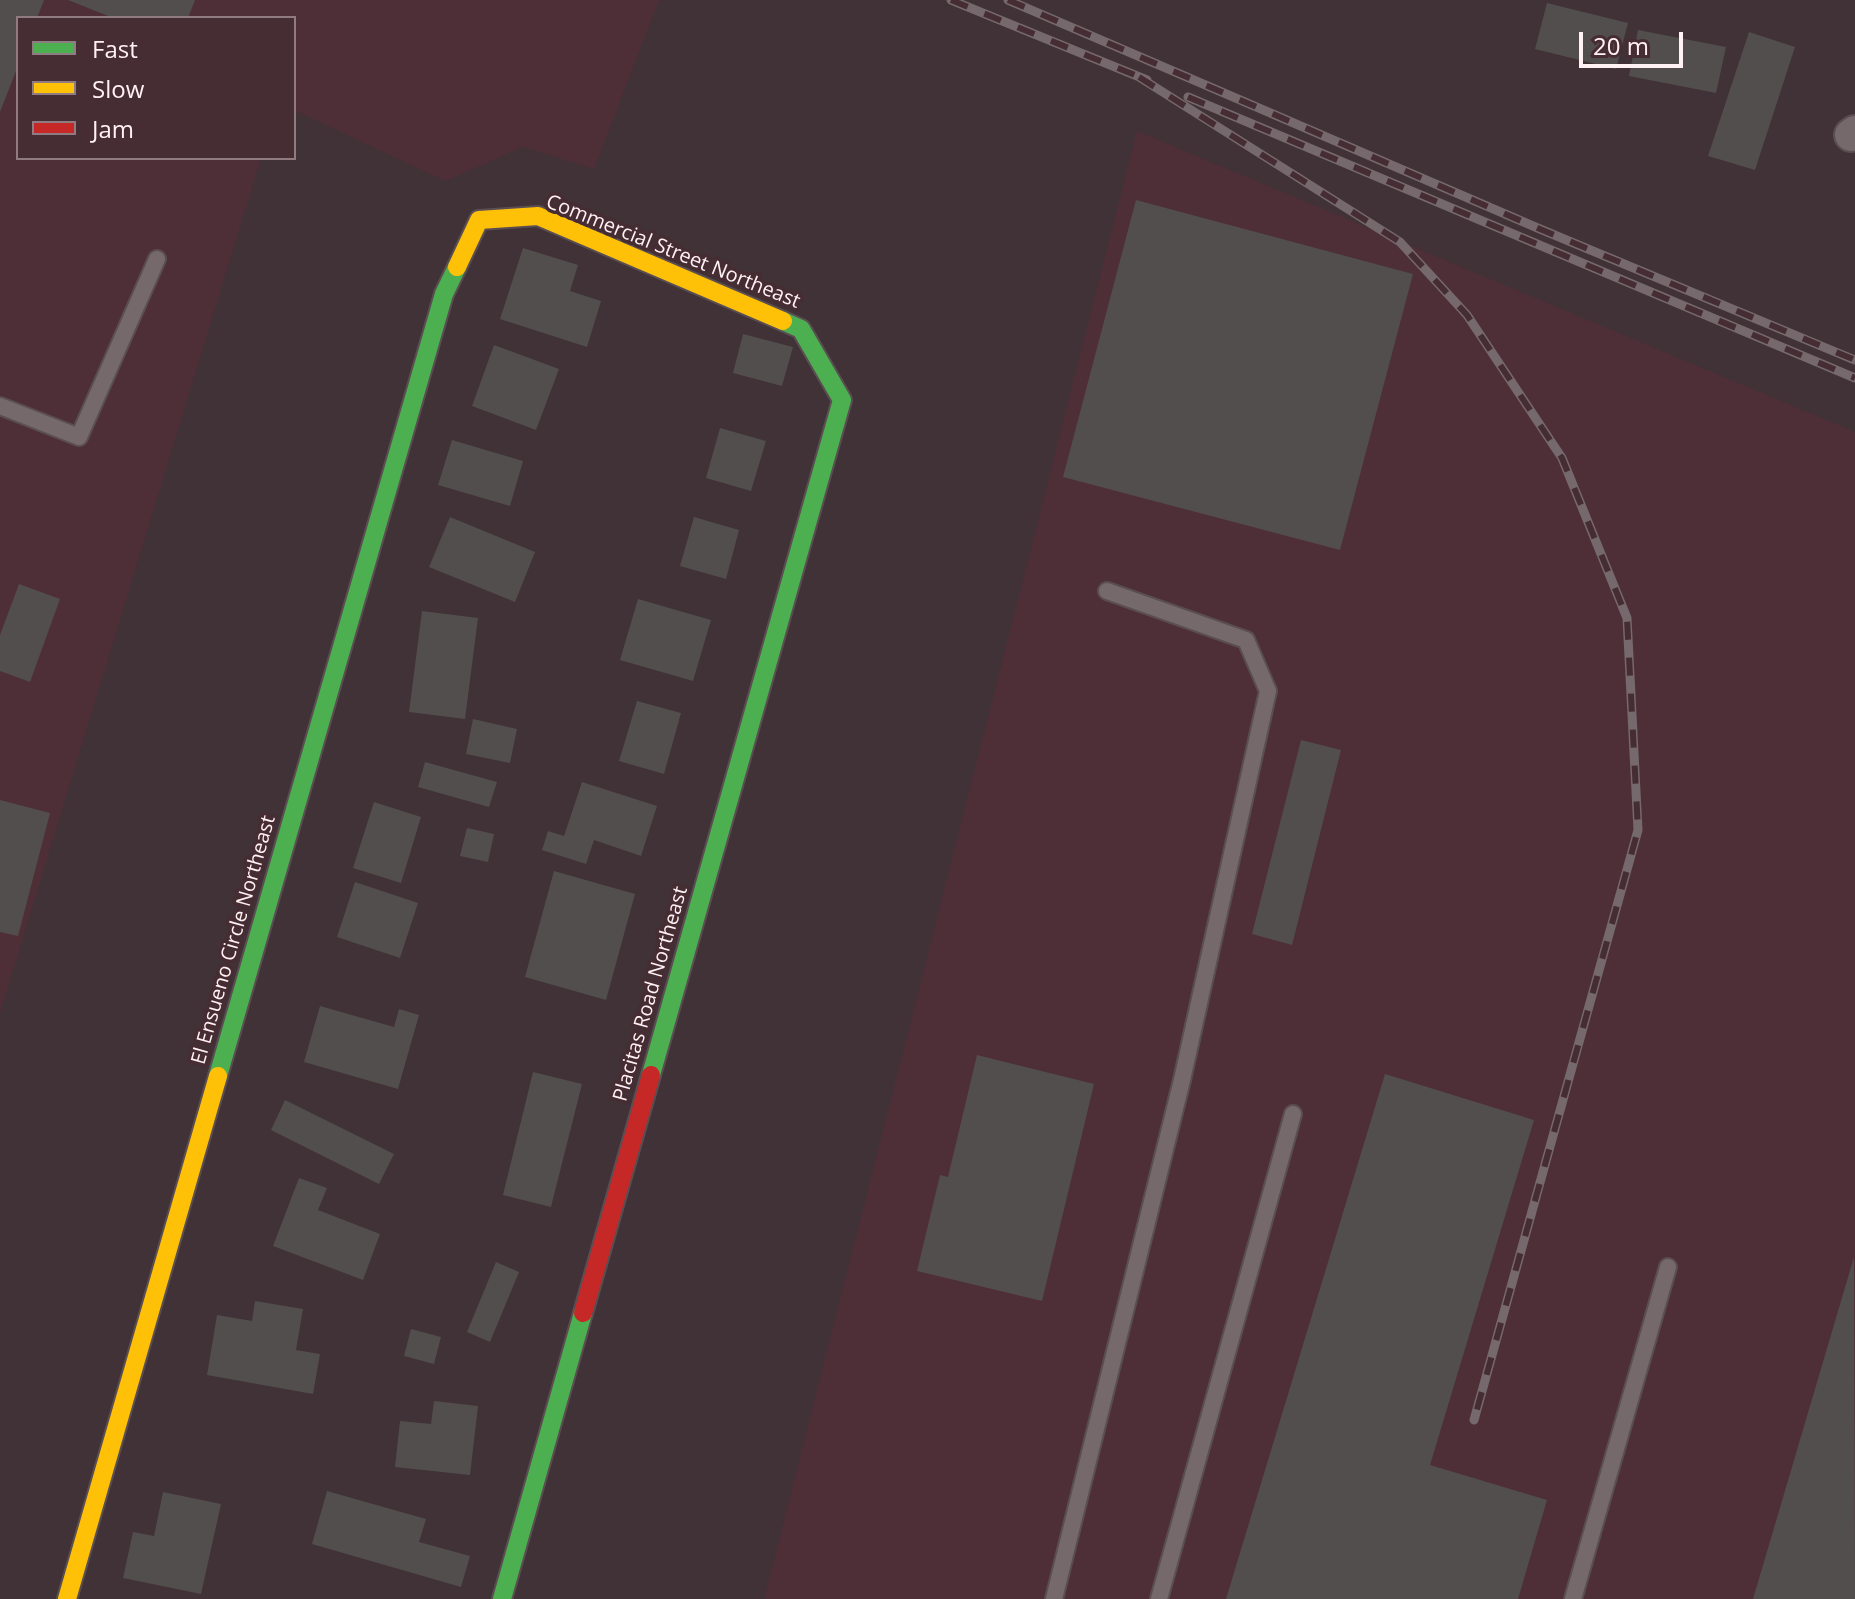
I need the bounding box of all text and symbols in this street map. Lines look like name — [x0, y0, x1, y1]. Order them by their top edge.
legend — [16, 16, 296, 160]
scale bar — [1583, 16, 1687, 66]
text: 20 m — [1593, 29, 1649, 62]
text: Fast — [92, 32, 138, 65]
text: Slow — [92, 72, 144, 105]
text: Jam — [92, 112, 134, 145]
street label: Commercial Street Northeast — [543, 190, 803, 314]
street label: El Ensueno Circle Northeast — [187, 813, 281, 1067]
street label: Placitas Road Northeast — [609, 884, 693, 1104]

